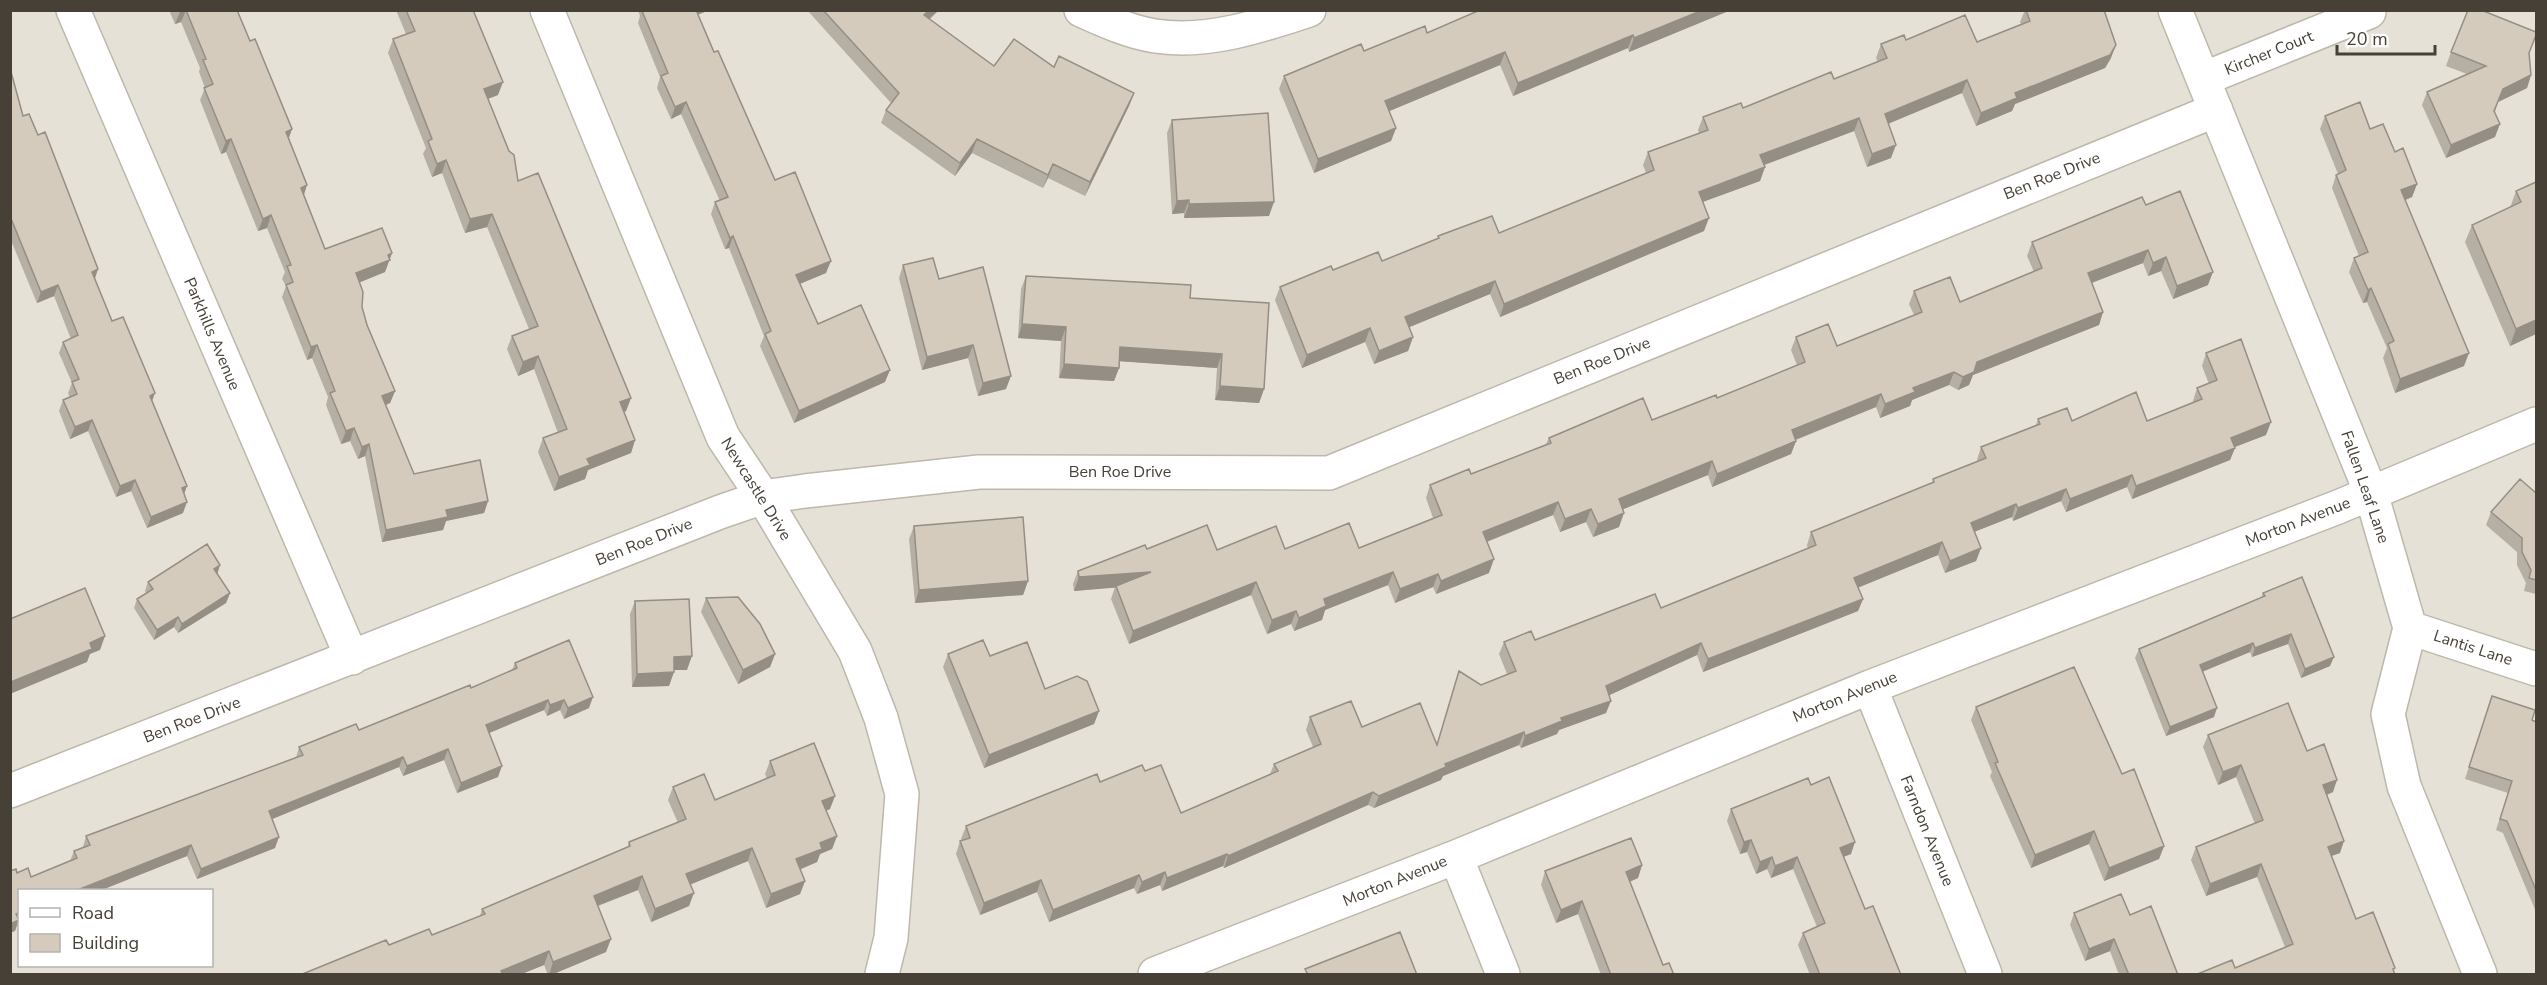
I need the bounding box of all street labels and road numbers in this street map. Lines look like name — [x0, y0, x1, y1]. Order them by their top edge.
street label: Kircher Court — [2221, 25, 2317, 81]
street label: Ben Roe Drive — [2000, 147, 2104, 205]
street label: Parkhills Avenue — [178, 274, 246, 394]
street label: Ben Roe Drive — [1550, 332, 1654, 390]
street label: Fallen Leaf Lane — [2335, 428, 2395, 546]
street label: Newcastle Drive — [715, 433, 797, 545]
street label: Ben Roe Drive — [1069, 461, 1171, 483]
street label: Morton Avenue — [2242, 492, 2354, 552]
street label: Ben Roe Drive — [592, 513, 696, 571]
street label: Lantis Lane — [2431, 625, 2515, 671]
street label: Morton Avenue — [1790, 666, 1900, 728]
street label: Ben Roe Drive — [140, 691, 244, 749]
street label: Farndon Avenue — [1895, 772, 1959, 890]
street label: Morton Avenue — [1340, 850, 1450, 912]

